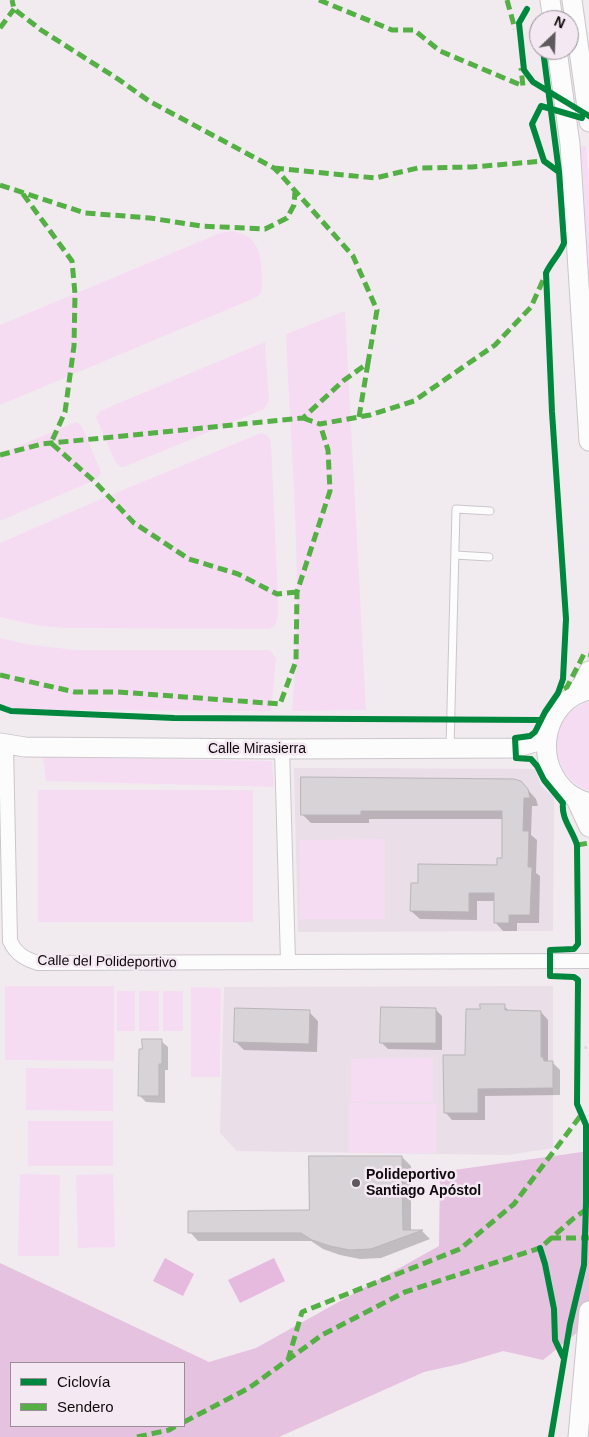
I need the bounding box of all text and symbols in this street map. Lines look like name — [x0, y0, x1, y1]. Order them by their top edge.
north arrow — [529, 10, 579, 60]
text: N — [552, 13, 568, 32]
street label: Calle Mirasierra — [208, 741, 306, 757]
street label: Calle del Polideportivo — [37, 952, 177, 972]
place label: Polideportivo Santiago Apóstol — [366, 1167, 481, 1200]
marker: Polideportivo Santiago Apóstol — [350, 1177, 362, 1189]
legend — [10, 1362, 185, 1427]
text: Ciclovía — [57, 1373, 110, 1390]
text: Sendero — [57, 1398, 114, 1415]

